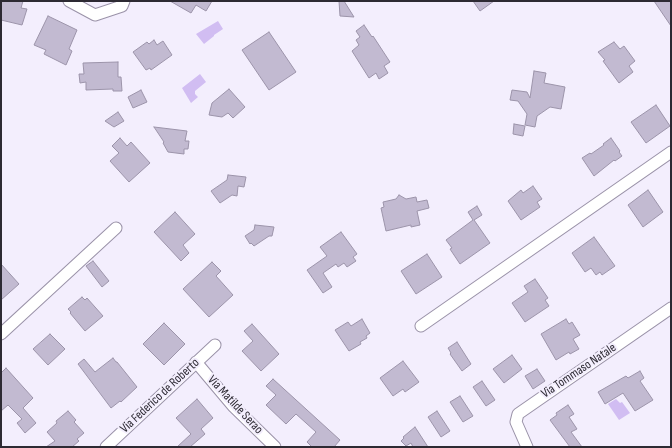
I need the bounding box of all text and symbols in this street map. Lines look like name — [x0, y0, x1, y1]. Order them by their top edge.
street label: Via Tommaso Natale — [539, 340, 619, 402]
street label: Via Federico de Roberto — [117, 355, 203, 437]
street label: Via Matilde Serao — [204, 373, 266, 437]

